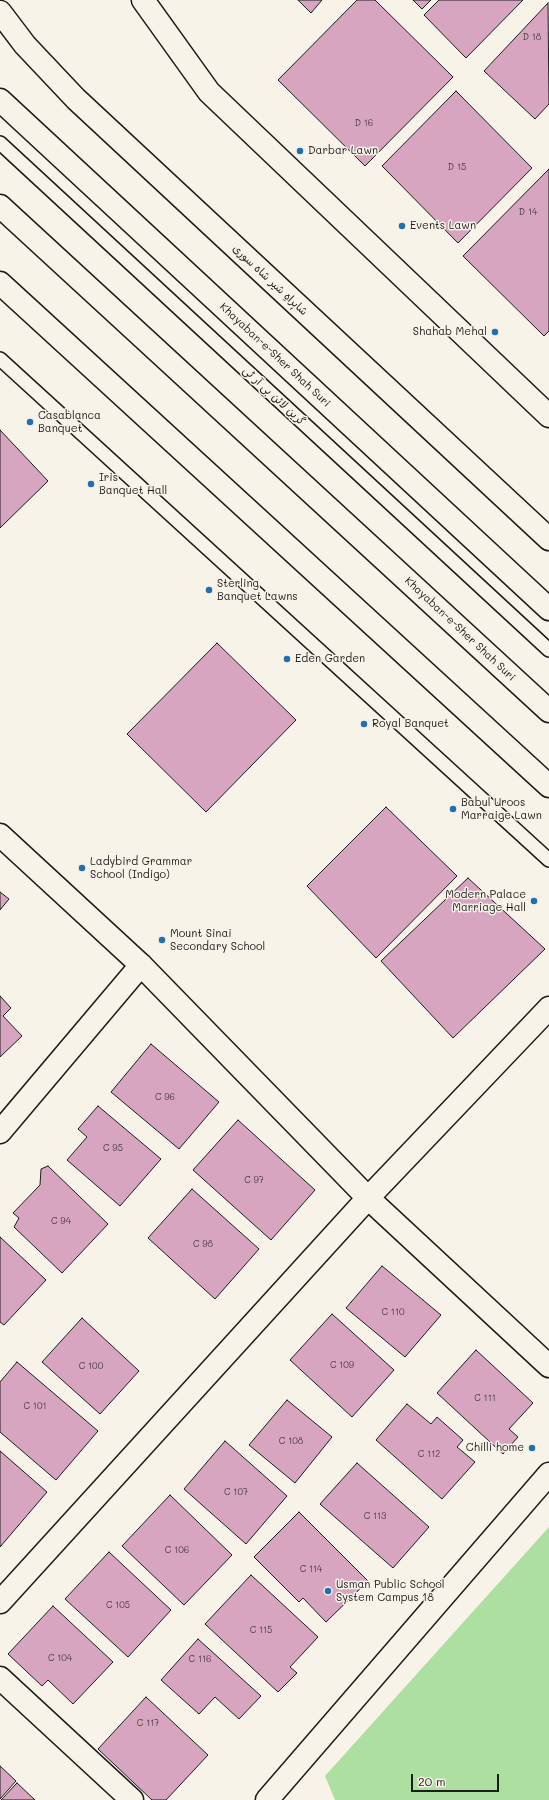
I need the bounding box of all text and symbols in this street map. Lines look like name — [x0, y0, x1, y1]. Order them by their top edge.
house number: D 18 — [523, 32, 541, 42]
house number: D 16 — [355, 118, 373, 128]
place label: Darbar Lawn — [308, 144, 378, 158]
marker: Darbar Lawn — [295, 146, 305, 156]
house number: D 15 — [448, 162, 466, 172]
house number: D 14 — [519, 207, 537, 217]
place label: Events Lawn — [410, 219, 476, 233]
marker: Events Lawn — [397, 221, 407, 231]
street label: شاہراہِ شیر شاہ سوری — [230, 242, 310, 318]
street label: Khayaban-e-Sher Shah Suri — [217, 300, 333, 410]
place label: Shahab Mehal — [413, 325, 487, 339]
marker: Shahab Mehal — [490, 327, 500, 337]
street label: گرین لائن بی آر ٹی — [240, 364, 308, 428]
place label: Casablanca Banquet — [38, 409, 101, 435]
marker: Casablanca Banquet — [25, 417, 35, 427]
place label: Iris Banquet Hall — [99, 471, 167, 497]
marker: Iris Banquet Hall — [86, 479, 96, 489]
street label: Khayaban-e-Sher Shah Suri — [402, 574, 518, 684]
place label: Sterling Banquet Lawns — [217, 577, 298, 603]
marker: Sterling Banquet Lawns — [204, 585, 214, 595]
place label: Eden Garden — [295, 652, 365, 666]
marker: Eden Garden — [282, 654, 292, 664]
place label: Royal Banquet — [372, 717, 449, 731]
marker: Royal Banquet — [359, 719, 369, 729]
place label: Babul Uroos Marraige Lawn — [461, 796, 542, 822]
marker: Babul Uroos Marraige Lawn — [448, 804, 458, 814]
place label: Ladybird Grammar School (Indigo) — [90, 855, 192, 881]
marker: Ladybird Grammar School (Indigo) — [77, 863, 87, 873]
place label: Modern Palace Marriage Hall — [445, 888, 526, 914]
marker: Modern Palace Marriage Hall — [529, 896, 539, 906]
place label: Mount Sinai Secondary School — [170, 927, 265, 953]
marker: Mount Sinai Secondary School — [157, 935, 167, 945]
house number: C 96 — [155, 1092, 175, 1102]
house number: C 95 — [103, 1143, 123, 1153]
house number: C 97 — [244, 1175, 264, 1185]
house number: C 94 — [51, 1216, 71, 1226]
house number: C 98 — [193, 1239, 213, 1249]
house number: C 110 — [382, 1307, 404, 1317]
house number: C 109 — [330, 1360, 354, 1370]
house number: C 100 — [79, 1361, 103, 1371]
house number: C 111 — [474, 1393, 496, 1403]
house number: C 101 — [24, 1401, 46, 1411]
house number: C 108 — [279, 1436, 303, 1446]
place label: Chilli home — [466, 1441, 524, 1455]
marker: Chilli home — [527, 1443, 537, 1453]
house number: C 112 — [418, 1449, 440, 1459]
house number: C 107 — [224, 1487, 248, 1497]
house number: C 113 — [364, 1511, 386, 1521]
house number: C 106 — [165, 1545, 189, 1555]
house number: C 114 — [300, 1564, 322, 1574]
place label: Usman Public School System Campus 18 — [336, 1578, 444, 1604]
marker: Usman Public School System Campus 18 — [323, 1586, 333, 1596]
house number: C 105 — [106, 1600, 130, 1610]
house number: C 115 — [250, 1625, 272, 1635]
house number: C 104 — [48, 1653, 72, 1663]
house number: C 116 — [189, 1654, 211, 1664]
house number: C 117 — [137, 1718, 159, 1728]
scale bar — [413, 1766, 501, 1792]
text: 20 m — [418, 1773, 446, 1789]

